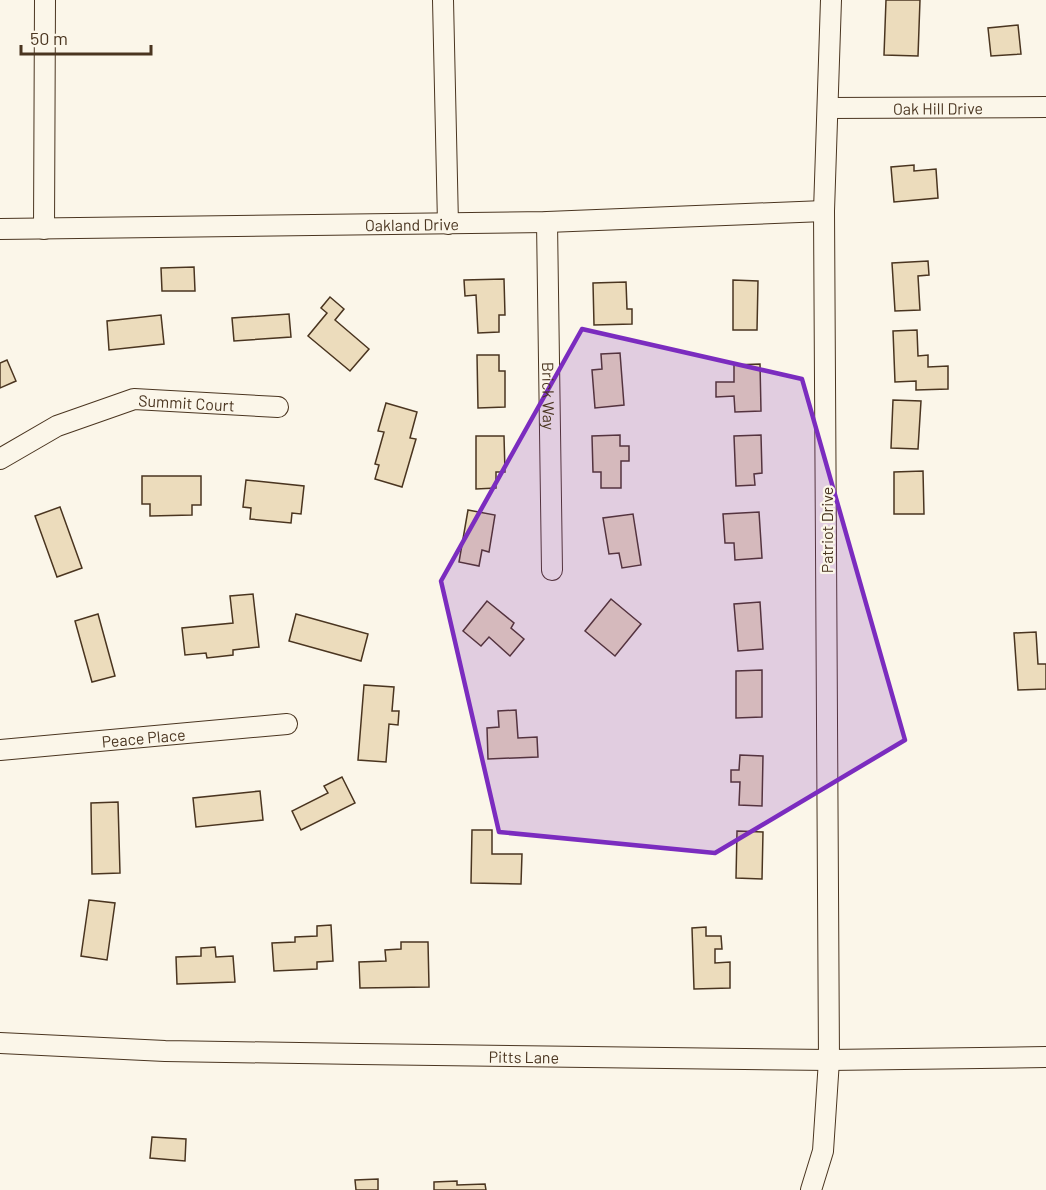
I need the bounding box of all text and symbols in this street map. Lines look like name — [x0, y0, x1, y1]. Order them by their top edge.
scale bar — [21, 18, 152, 56]
text: 50 m — [30, 27, 68, 49]
street label: Oak Hill Drive — [893, 98, 983, 117]
street label: Oakland Drive — [365, 214, 459, 234]
street label: Brick Way — [540, 362, 559, 431]
street label: Summit Court — [138, 390, 235, 414]
street label: Patriot Drive — [817, 487, 836, 573]
street label: Peace Place — [101, 724, 186, 750]
street label: Pitts Lane — [488, 1046, 559, 1066]

